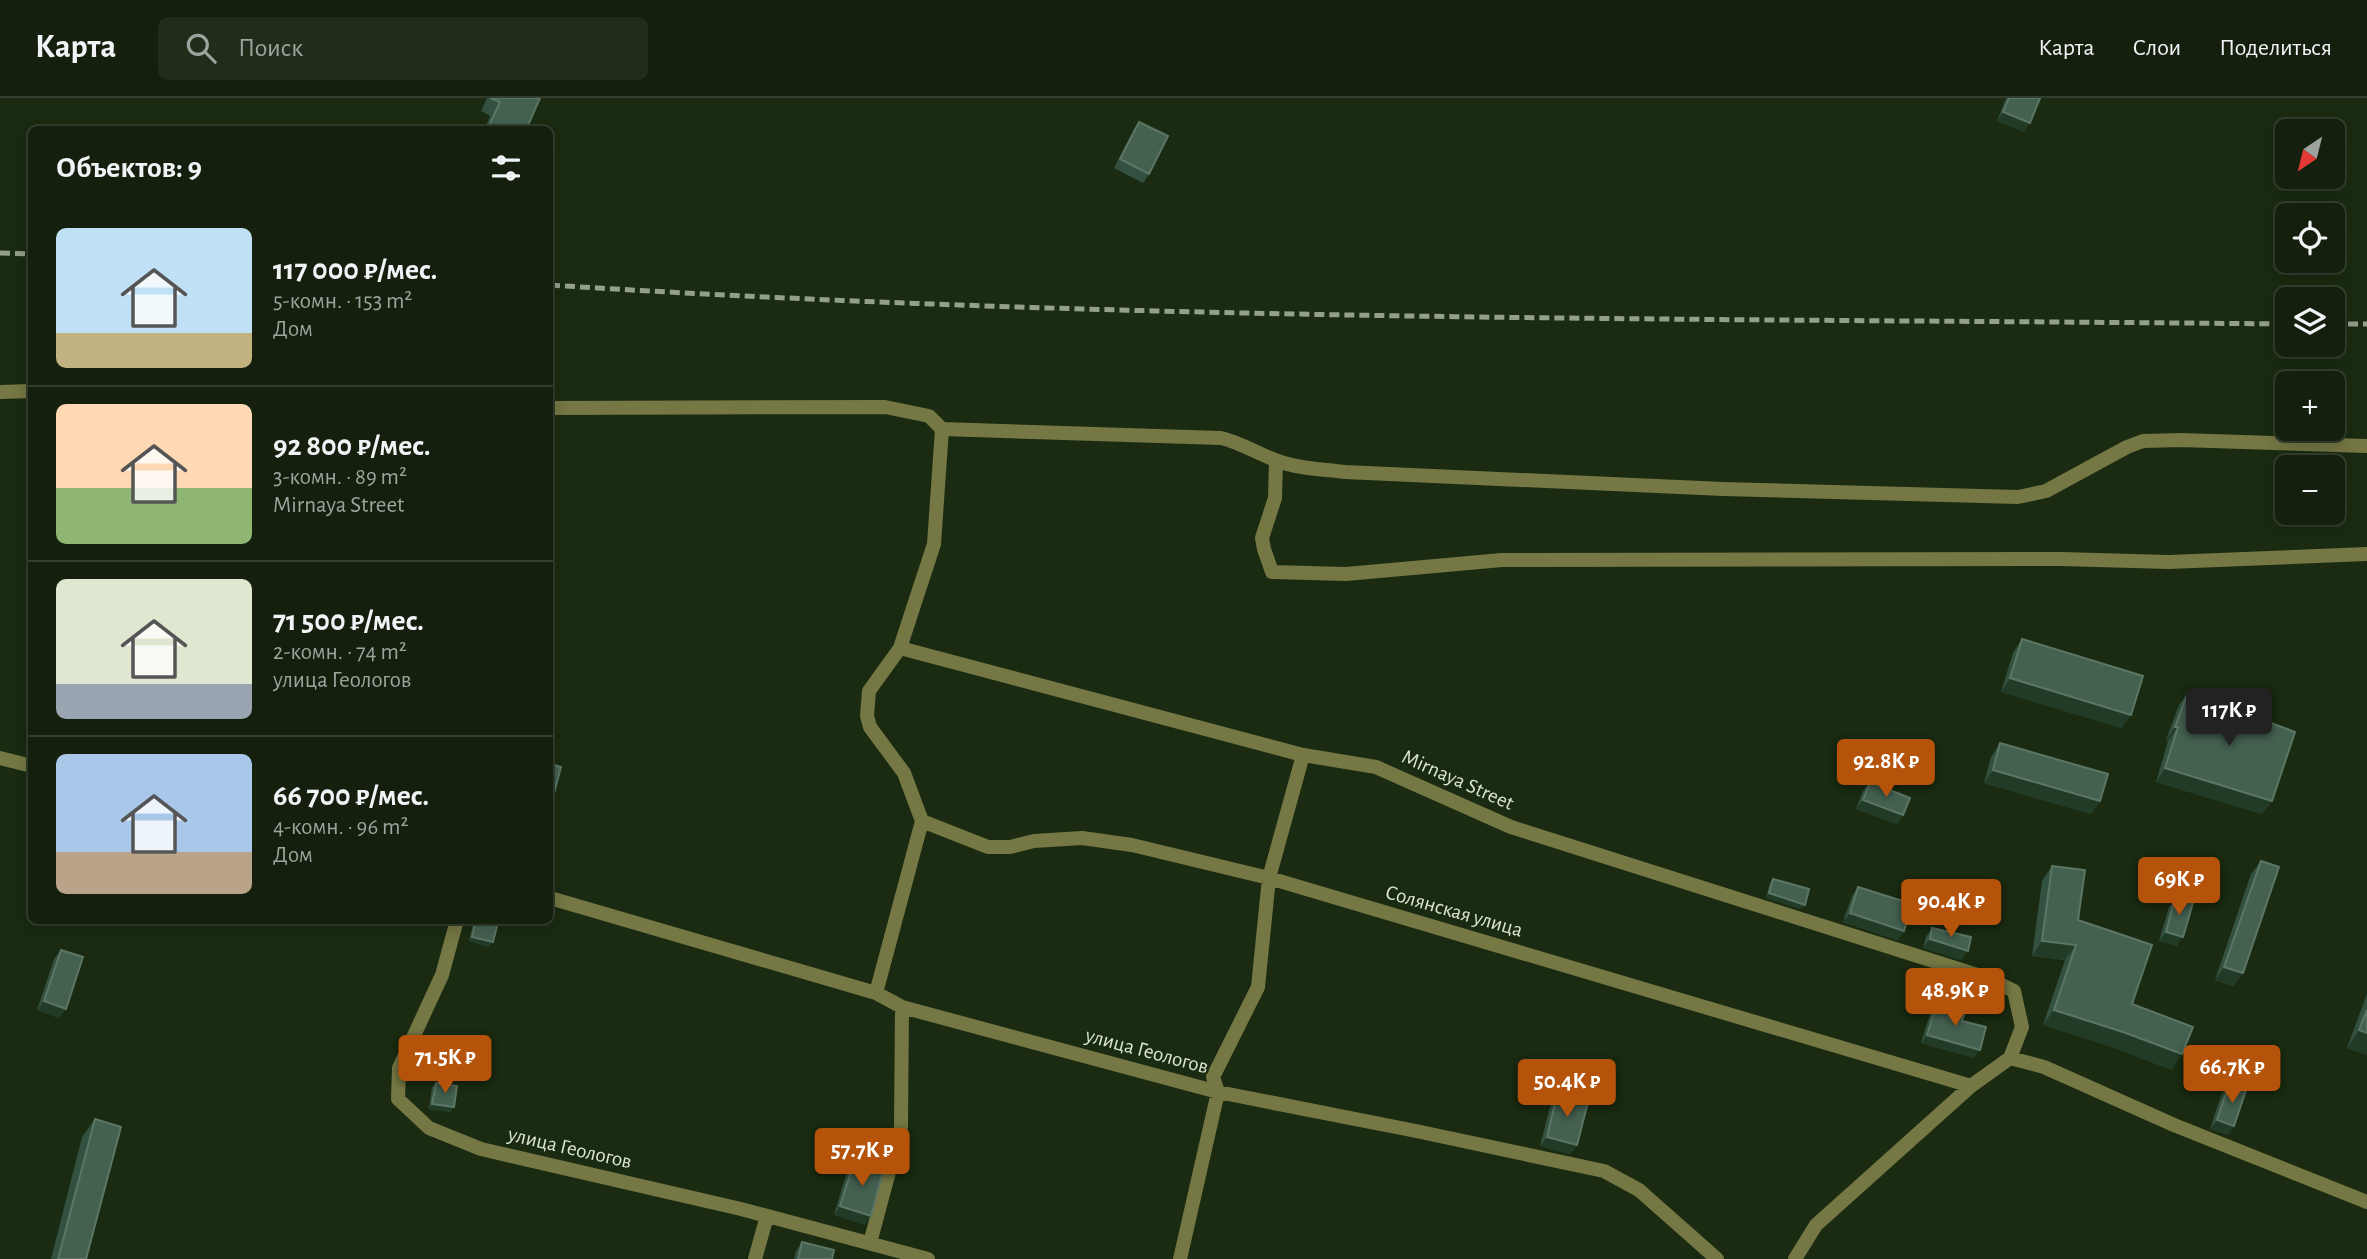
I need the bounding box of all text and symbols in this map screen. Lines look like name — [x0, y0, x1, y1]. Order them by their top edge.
search box — [158, 17, 648, 80]
icon: search — [182, 29, 220, 67]
text: Карта — [35, 31, 116, 64]
text: Поиск — [238, 35, 303, 61]
text: Карта — [2038, 36, 2094, 60]
text: Слои — [2132, 36, 2181, 60]
text: Поделиться — [2219, 36, 2332, 60]
north arrow — [2275, 119, 2345, 189]
map controls — [2275, 119, 2345, 525]
icon: filters — [487, 149, 525, 187]
text: Объектов: 9 — [56, 153, 202, 183]
button: locate — [2275, 203, 2345, 273]
text: 117 000 ₽/мес. — [273, 255, 437, 285]
icon: home — [112, 256, 196, 340]
button: layers — [2275, 287, 2345, 357]
text: 5-комн. · 153 m² — [273, 290, 412, 313]
text: Дом — [273, 318, 313, 341]
button: + — [2275, 371, 2345, 441]
text: 92 800 ₽/мес. — [273, 431, 431, 461]
icon: home — [112, 432, 196, 516]
button: − — [2275, 455, 2345, 525]
text: 3-комн. · 89 m² — [273, 466, 407, 489]
text: Mirnaya Street — [273, 494, 404, 517]
text: 71 500 ₽/мес. — [273, 606, 424, 636]
icon: home — [112, 607, 196, 691]
text: 2-комн. · 74 m² — [273, 641, 407, 664]
text: улица Геологов — [273, 669, 411, 692]
pin: 117K ₽ — [2172, 688, 2286, 748]
text: 117K ₽ — [2202, 699, 2256, 722]
pin: 92.8K ₽ — [1821, 740, 1951, 799]
street label: Mirnaya Street — [1399, 746, 1517, 814]
text: 92.8K ₽ — [1853, 750, 1919, 773]
text: 66 700 ₽/мес. — [273, 781, 429, 811]
icon: home — [112, 782, 196, 866]
text: 4-комн. · 96 m² — [273, 816, 408, 839]
text: Дом — [273, 844, 313, 867]
pin: 69K ₽ — [2130, 858, 2228, 917]
text: 69K ₽ — [2154, 868, 2204, 891]
pin: 90.4K ₽ — [1886, 880, 2016, 939]
street label: Солянская улица — [1383, 881, 1525, 941]
text: 90.4K ₽ — [1917, 890, 1985, 913]
pin: 48.9K ₽ — [1890, 968, 2020, 1028]
text: 48.9K ₽ — [1922, 979, 1988, 1002]
street label: улица Геологов — [1082, 1024, 1211, 1077]
pin: 71.5K ₽ — [380, 1035, 510, 1095]
text: 71.5K ₽ — [414, 1046, 476, 1069]
pin: 66.7K ₽ — [2167, 1046, 2297, 1105]
text: 66.7K ₽ — [2199, 1056, 2265, 1079]
pin: 50.4K ₽ — [1502, 1060, 1632, 1119]
text: 50.4K ₽ — [1534, 1070, 1600, 1093]
street label: улица Геологов — [505, 1123, 634, 1172]
pin: 57.7K ₽ — [797, 1128, 927, 1188]
text: 57.7K ₽ — [831, 1139, 893, 1162]

